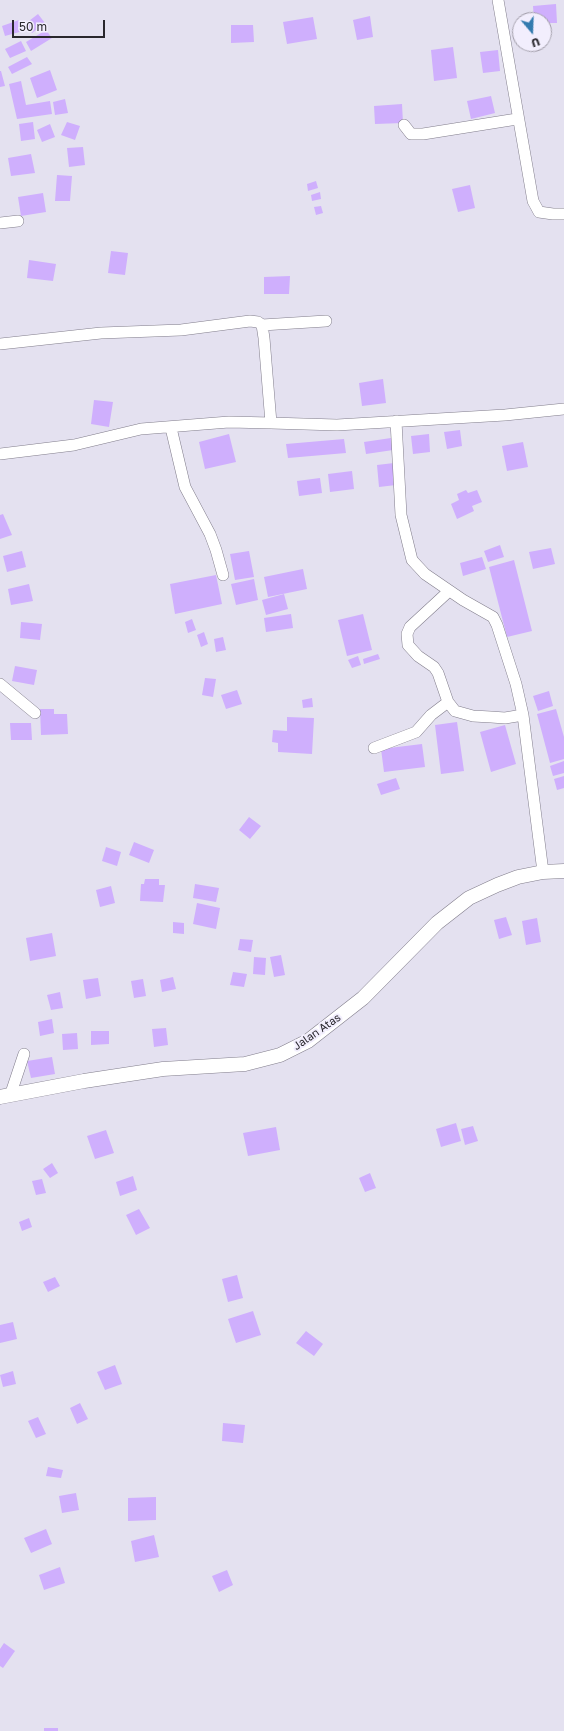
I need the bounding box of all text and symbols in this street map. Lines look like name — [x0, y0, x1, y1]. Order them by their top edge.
scale bar — [14, 12, 107, 38]
north arrow — [512, 12, 552, 52]
text: 50 m — [19, 19, 47, 34]
text: U — [530, 35, 542, 50]
street label: Jalan Atas — [291, 1011, 343, 1053]

